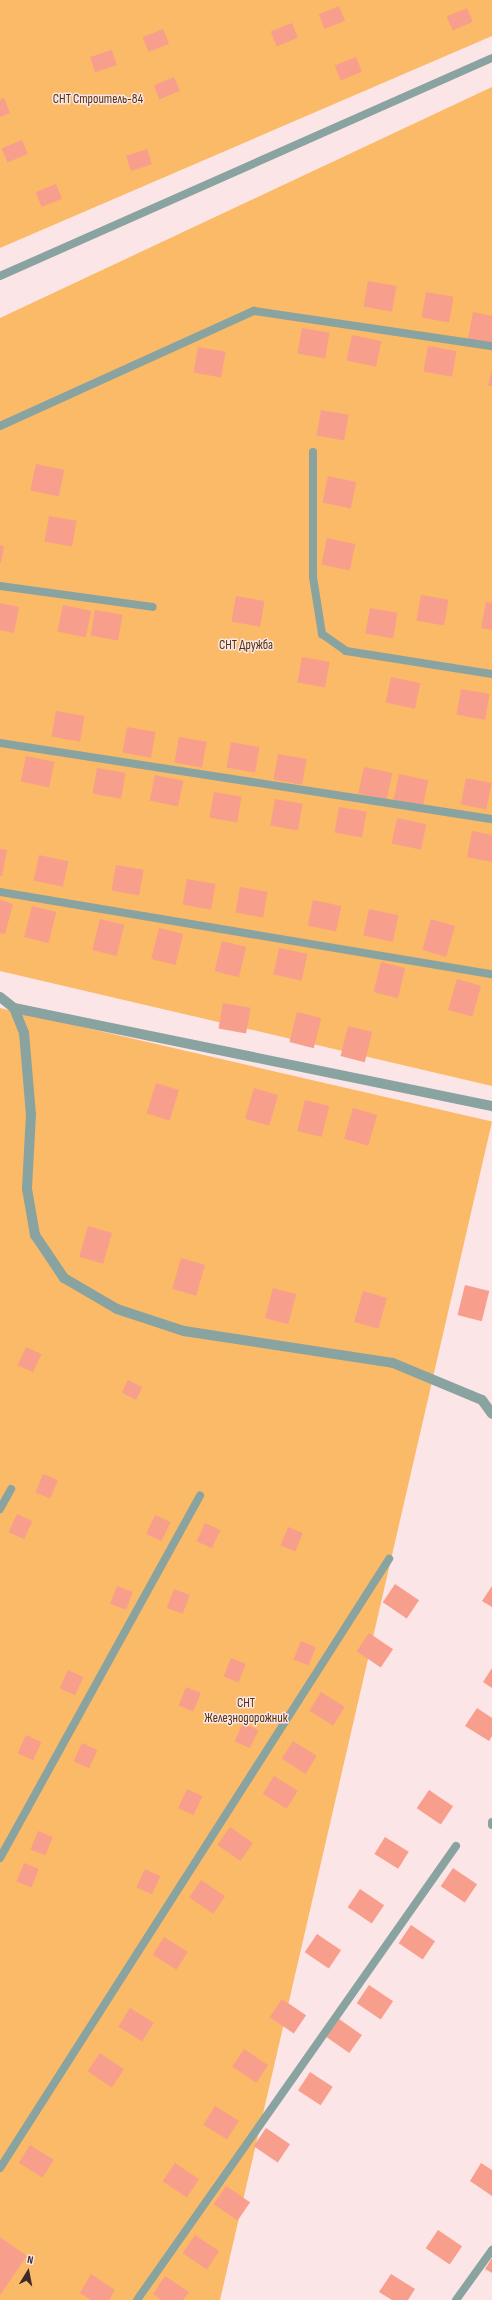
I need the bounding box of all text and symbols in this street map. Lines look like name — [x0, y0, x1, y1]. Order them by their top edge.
park label: СНТ Строитель-84 — [53, 91, 143, 107]
park label: СНТ Дружба — [219, 637, 273, 653]
park label: СНТ Железнодорожник — [204, 1696, 288, 1727]
north arrow — [8, 2252, 48, 2292]
text: N — [26, 2253, 34, 2267]

